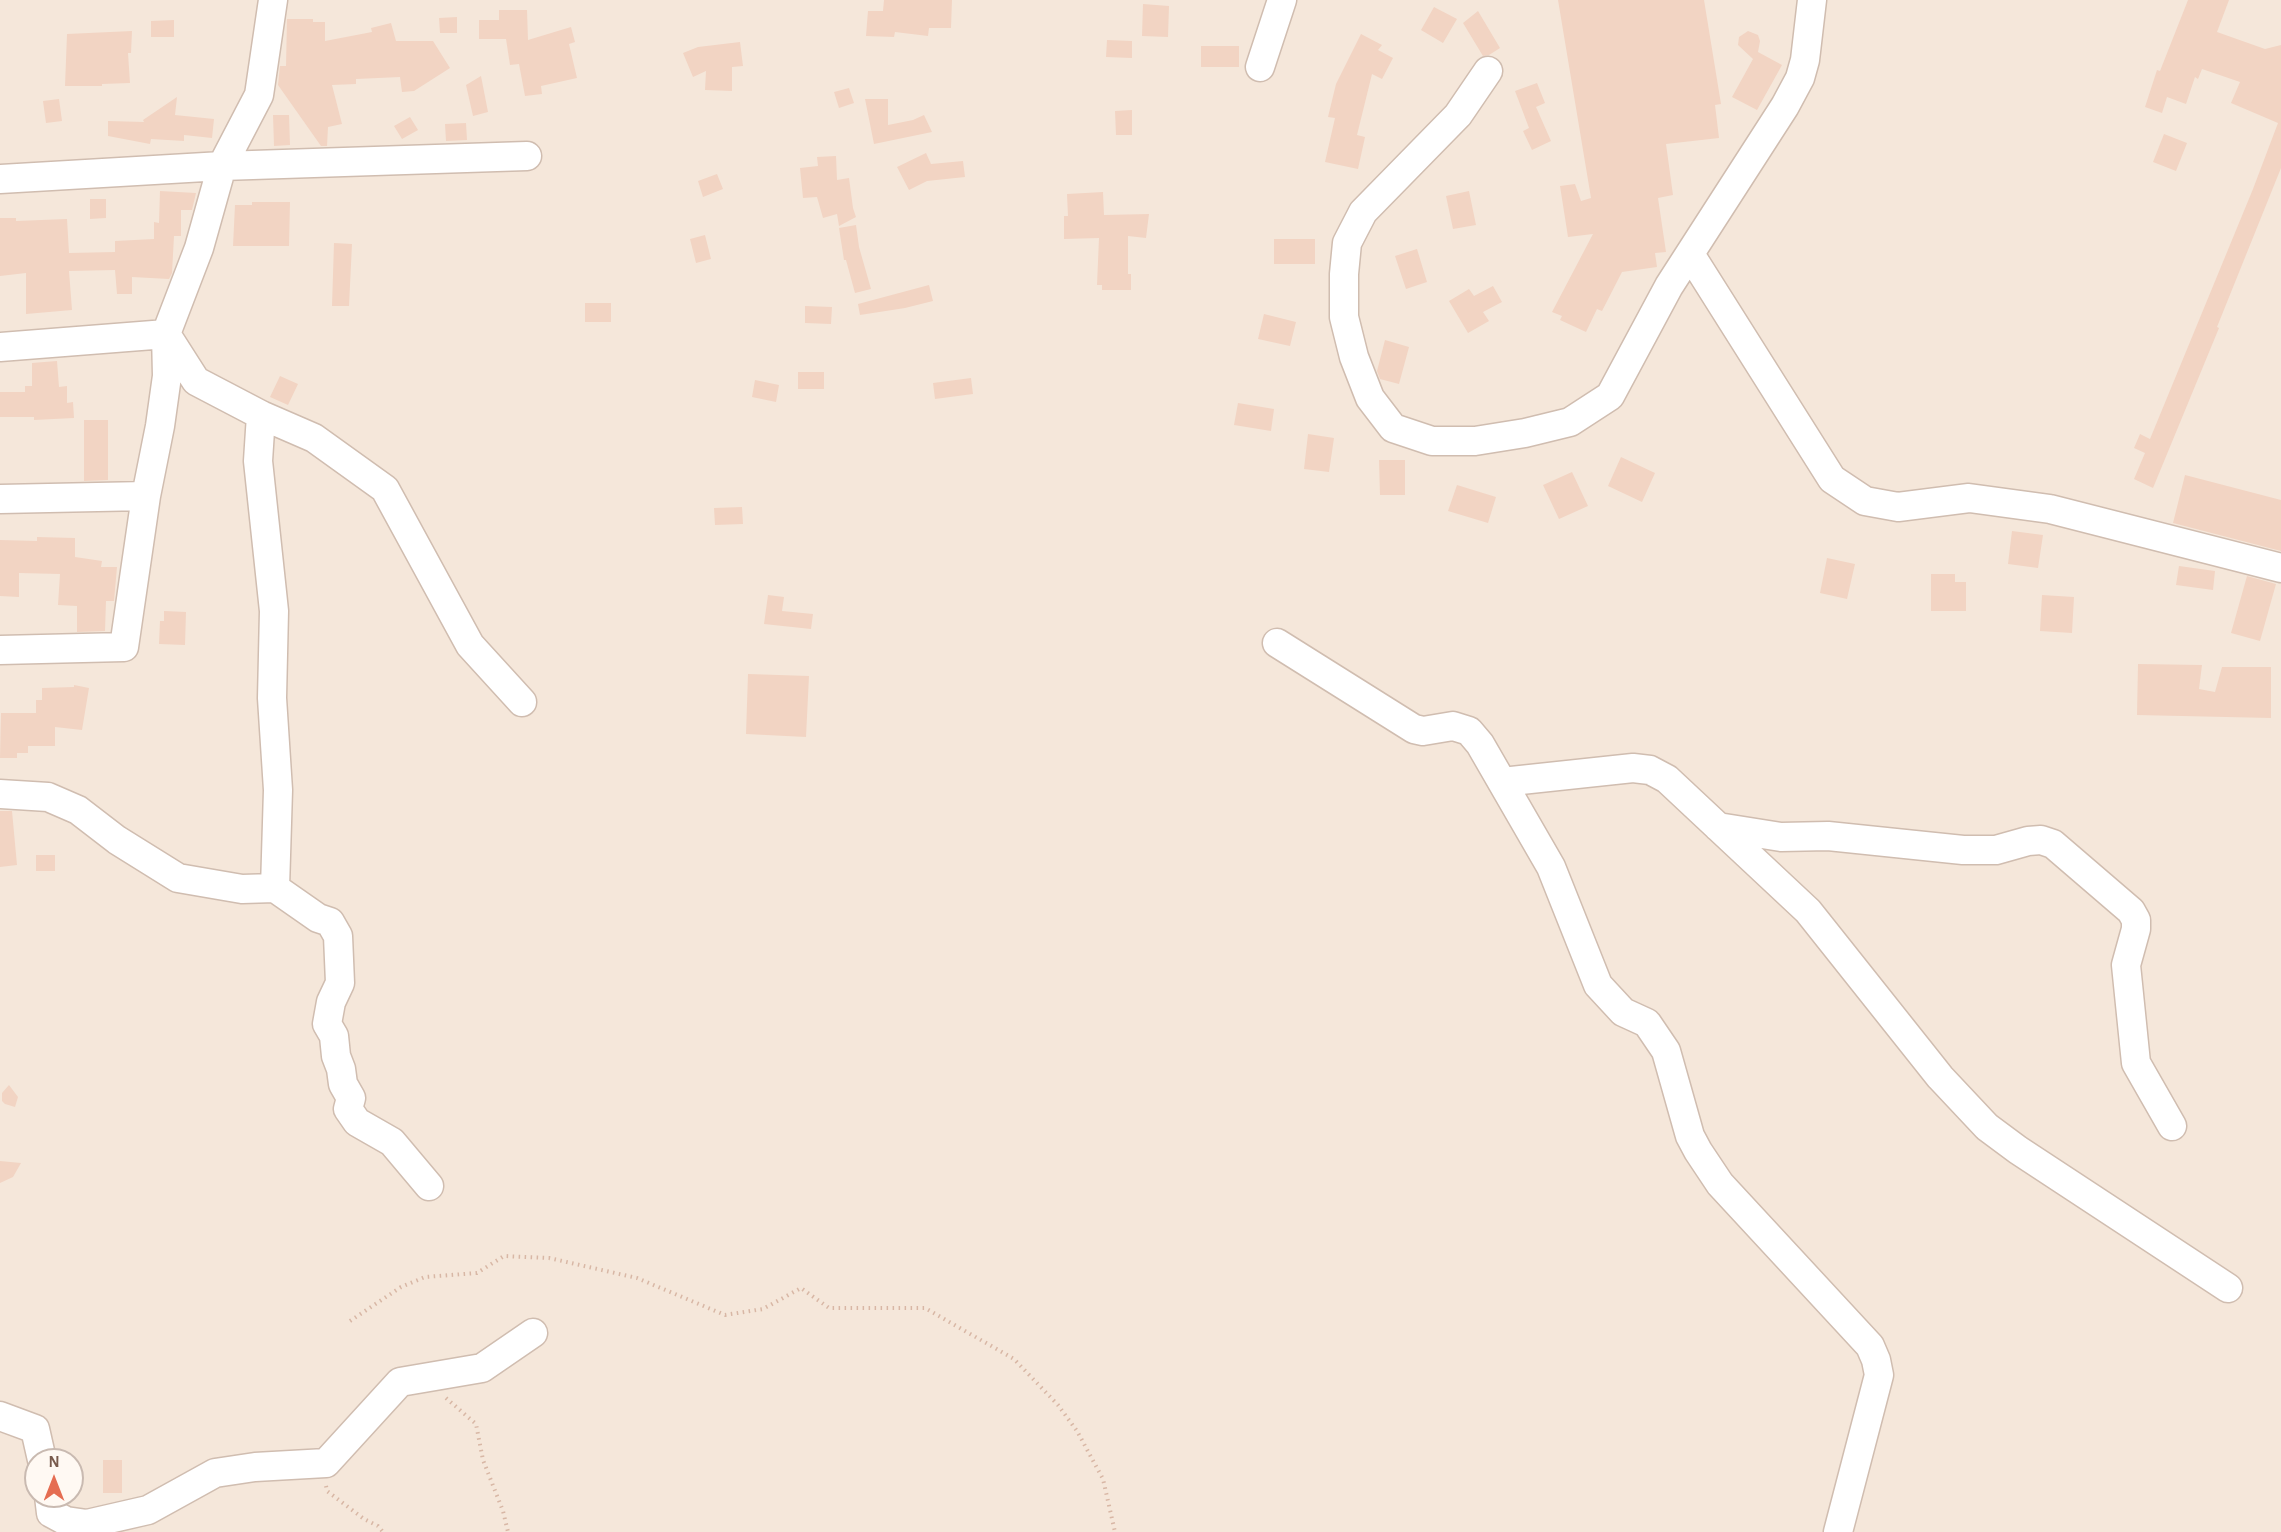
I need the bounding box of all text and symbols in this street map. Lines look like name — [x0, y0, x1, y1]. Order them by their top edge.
north arrow — [24, 1448, 84, 1508]
text: N — [48, 1454, 60, 1470]

